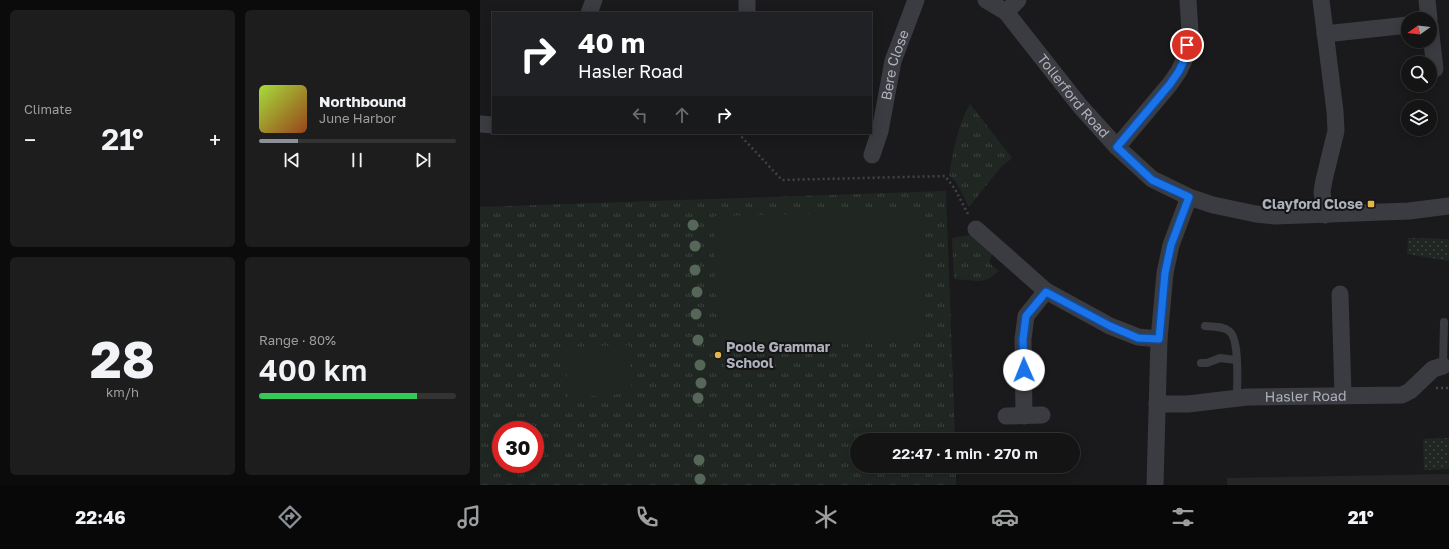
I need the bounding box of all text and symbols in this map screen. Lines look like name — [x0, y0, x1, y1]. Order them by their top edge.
north arrow — [1401, 12, 1437, 48]
map controls — [1401, 12, 1437, 136]
text: 40 m — [578, 26, 645, 59]
street label: Bere Close — [877, 27, 912, 101]
icon: right — [512, 28, 564, 80]
pin — [1170, 28, 1204, 62]
icon: arrive — [1176, 34, 1198, 56]
street label: Tollerford Road — [1034, 50, 1113, 141]
button: search — [1401, 56, 1437, 92]
text: Hasler Road — [578, 60, 683, 82]
text: Northbound — [319, 92, 406, 110]
button: layers — [1401, 100, 1437, 136]
text: Climate — [24, 101, 72, 117]
icon: left — [629, 104, 651, 126]
icon: ahead — [671, 104, 693, 126]
icon: right — [713, 104, 735, 126]
text: June Harbor — [319, 110, 396, 126]
text: 21° — [101, 121, 144, 157]
text: − — [24, 126, 36, 153]
text: + — [209, 126, 221, 153]
icon: previous — [281, 149, 303, 171]
icon: pause — [346, 149, 368, 171]
icon: next — [412, 149, 434, 171]
place label: Clayford Close — [1262, 195, 1363, 212]
marker: Clayford Close — [1366, 199, 1376, 209]
text: 28 — [90, 327, 155, 389]
text: Range · 80% — [259, 332, 336, 348]
place label: Poole Grammar School — [726, 338, 831, 371]
position arrow — [1003, 349, 1045, 391]
marker: Poole Grammar School — [713, 350, 723, 360]
text: 400 km — [259, 352, 367, 388]
text: km/h — [106, 384, 139, 400]
street label: Hasler Road — [1265, 387, 1347, 405]
speed limit sign: 30 — [492, 421, 544, 473]
text: 22:47 · 1 min · 270 m — [892, 444, 1038, 462]
icon: directions — [276, 503, 304, 531]
icon: music — [455, 503, 483, 531]
icon: phone — [633, 503, 661, 531]
icon: climate — [812, 503, 840, 531]
icon: car — [991, 503, 1019, 531]
icon: filters — [1169, 503, 1197, 531]
text: 22:46 — [75, 506, 126, 528]
text: 21° — [1348, 506, 1374, 528]

